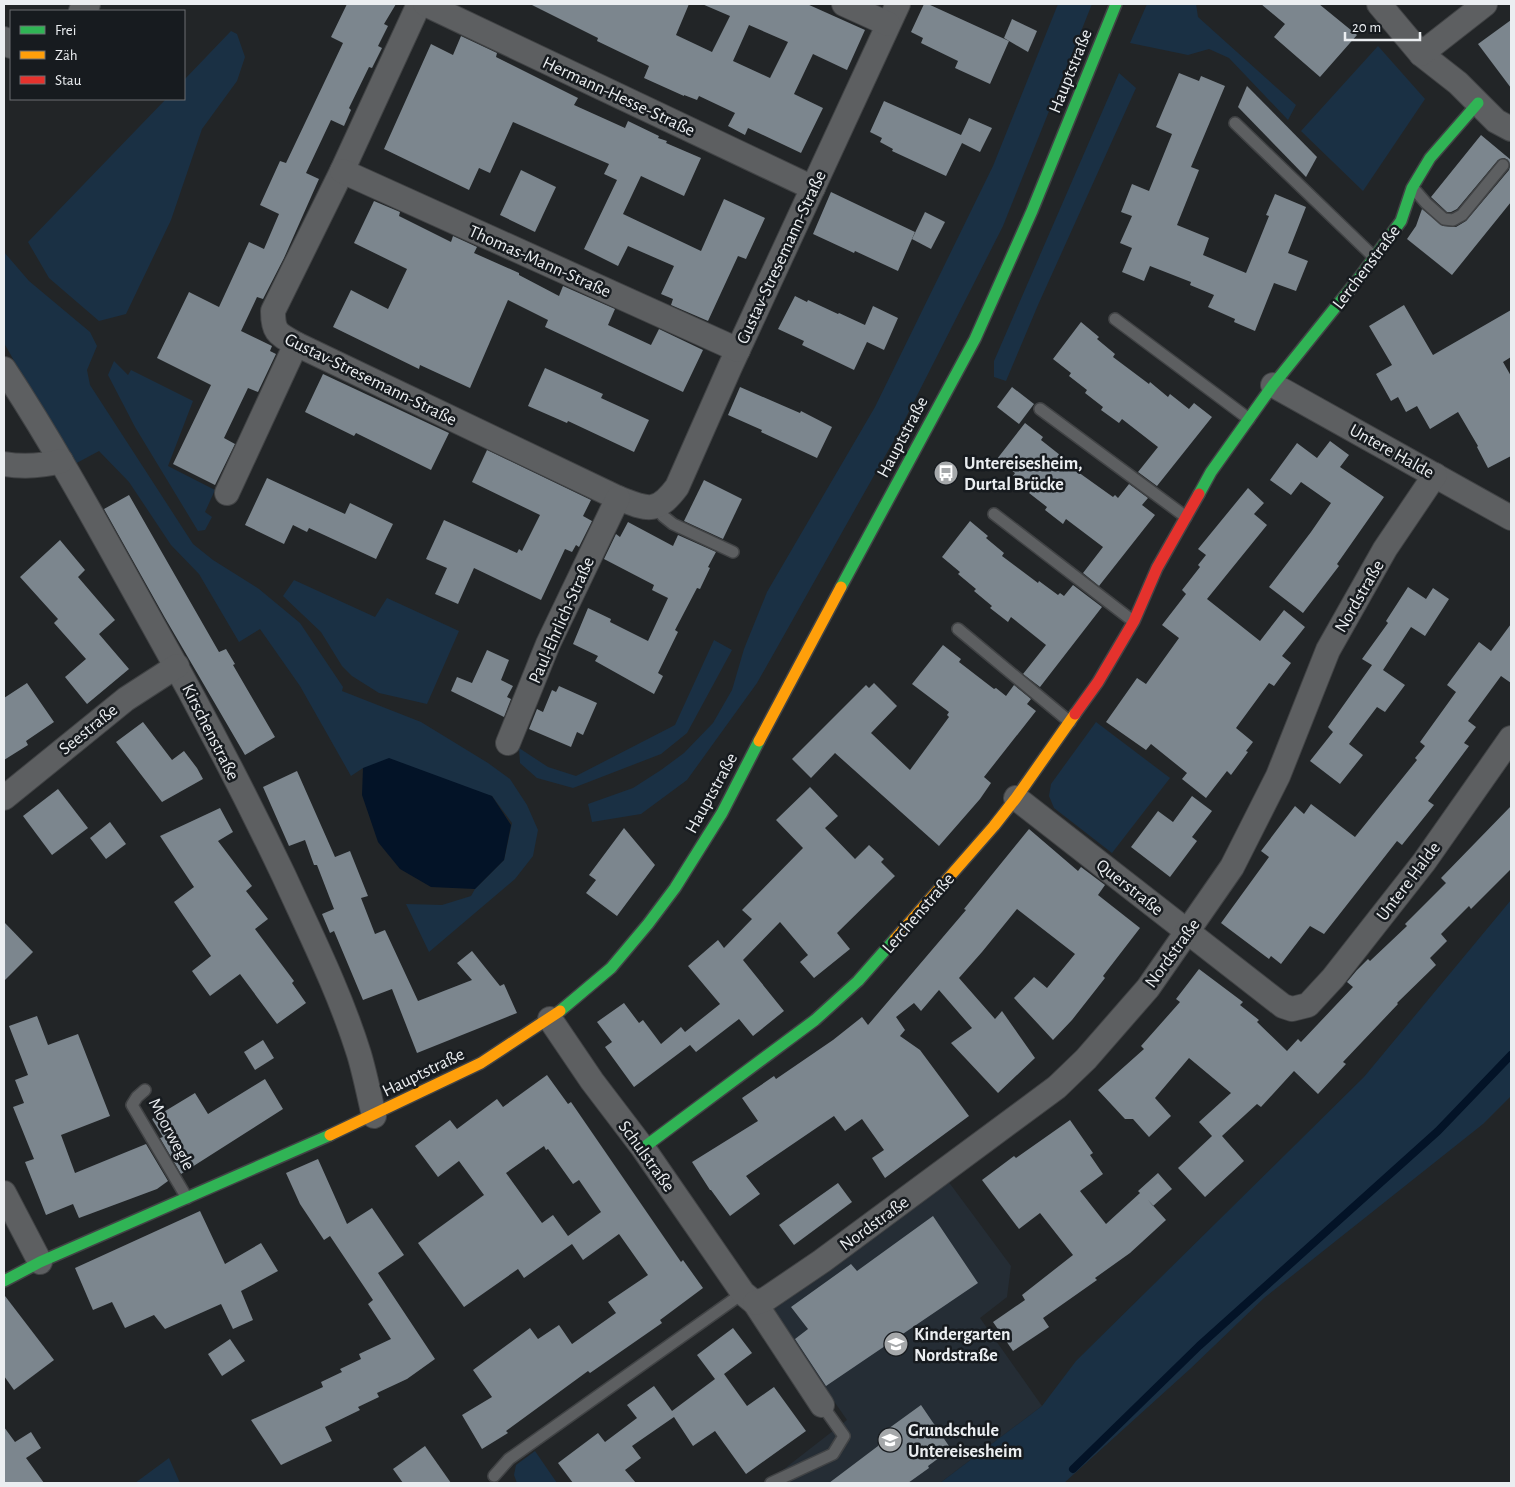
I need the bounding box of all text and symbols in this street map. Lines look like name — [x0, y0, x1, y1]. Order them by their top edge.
legend — [10, 10, 185, 100]
scale bar — [1345, 10, 1420, 42]
text: 20 m — [1352, 20, 1381, 35]
text: Frei — [55, 23, 76, 38]
street label: Hauptstraße — [1046, 27, 1096, 116]
text: Zäh — [55, 48, 78, 63]
street label: Hermann-Hesse-Straße — [540, 54, 698, 140]
text: Stau — [55, 73, 82, 88]
street label: Gustav-Stresemann-Straße — [734, 168, 830, 347]
street label: Thomas-Mann-Straße — [466, 222, 613, 301]
street label: Lerchenstraße — [1330, 222, 1404, 313]
street label: Gustav-Stresemann-Straße — [282, 330, 459, 429]
street label: Hauptstraße — [874, 394, 932, 481]
street label: Untere Halde — [1346, 421, 1437, 482]
place label: Untereisesheim, Durtal Brücke — [964, 455, 1082, 494]
bus stop icon: Untereisesheim, Durtal Brücke — [933, 460, 959, 486]
street label: Paul-Ehrlich-Straße — [526, 554, 598, 686]
street label: Nordstraße — [1332, 557, 1388, 636]
street label: Kirschenstraße — [178, 682, 242, 783]
street label: Seestraße — [56, 701, 121, 759]
street label: Hauptstraße — [682, 750, 741, 837]
street label: Untere Halde — [1374, 839, 1444, 924]
street label: Querstraße — [1093, 856, 1166, 919]
street label: Lerchenstraße — [879, 870, 958, 957]
street label: Nordstraße — [1142, 916, 1204, 991]
street label: Hauptstraße — [380, 1045, 467, 1100]
street label: Moorwegle — [145, 1095, 198, 1174]
street label: Schulstraße — [615, 1118, 678, 1195]
street label: Nordstraße — [837, 1193, 912, 1255]
place label: Kindergarten Nordstraße — [914, 1326, 1011, 1365]
school or university icon: Kindergarten Nordstraße — [883, 1331, 909, 1357]
place label: Grundschule Untereisesheim — [908, 1422, 1022, 1461]
school or university icon: Grundschule Untereisesheim — [877, 1427, 903, 1453]

